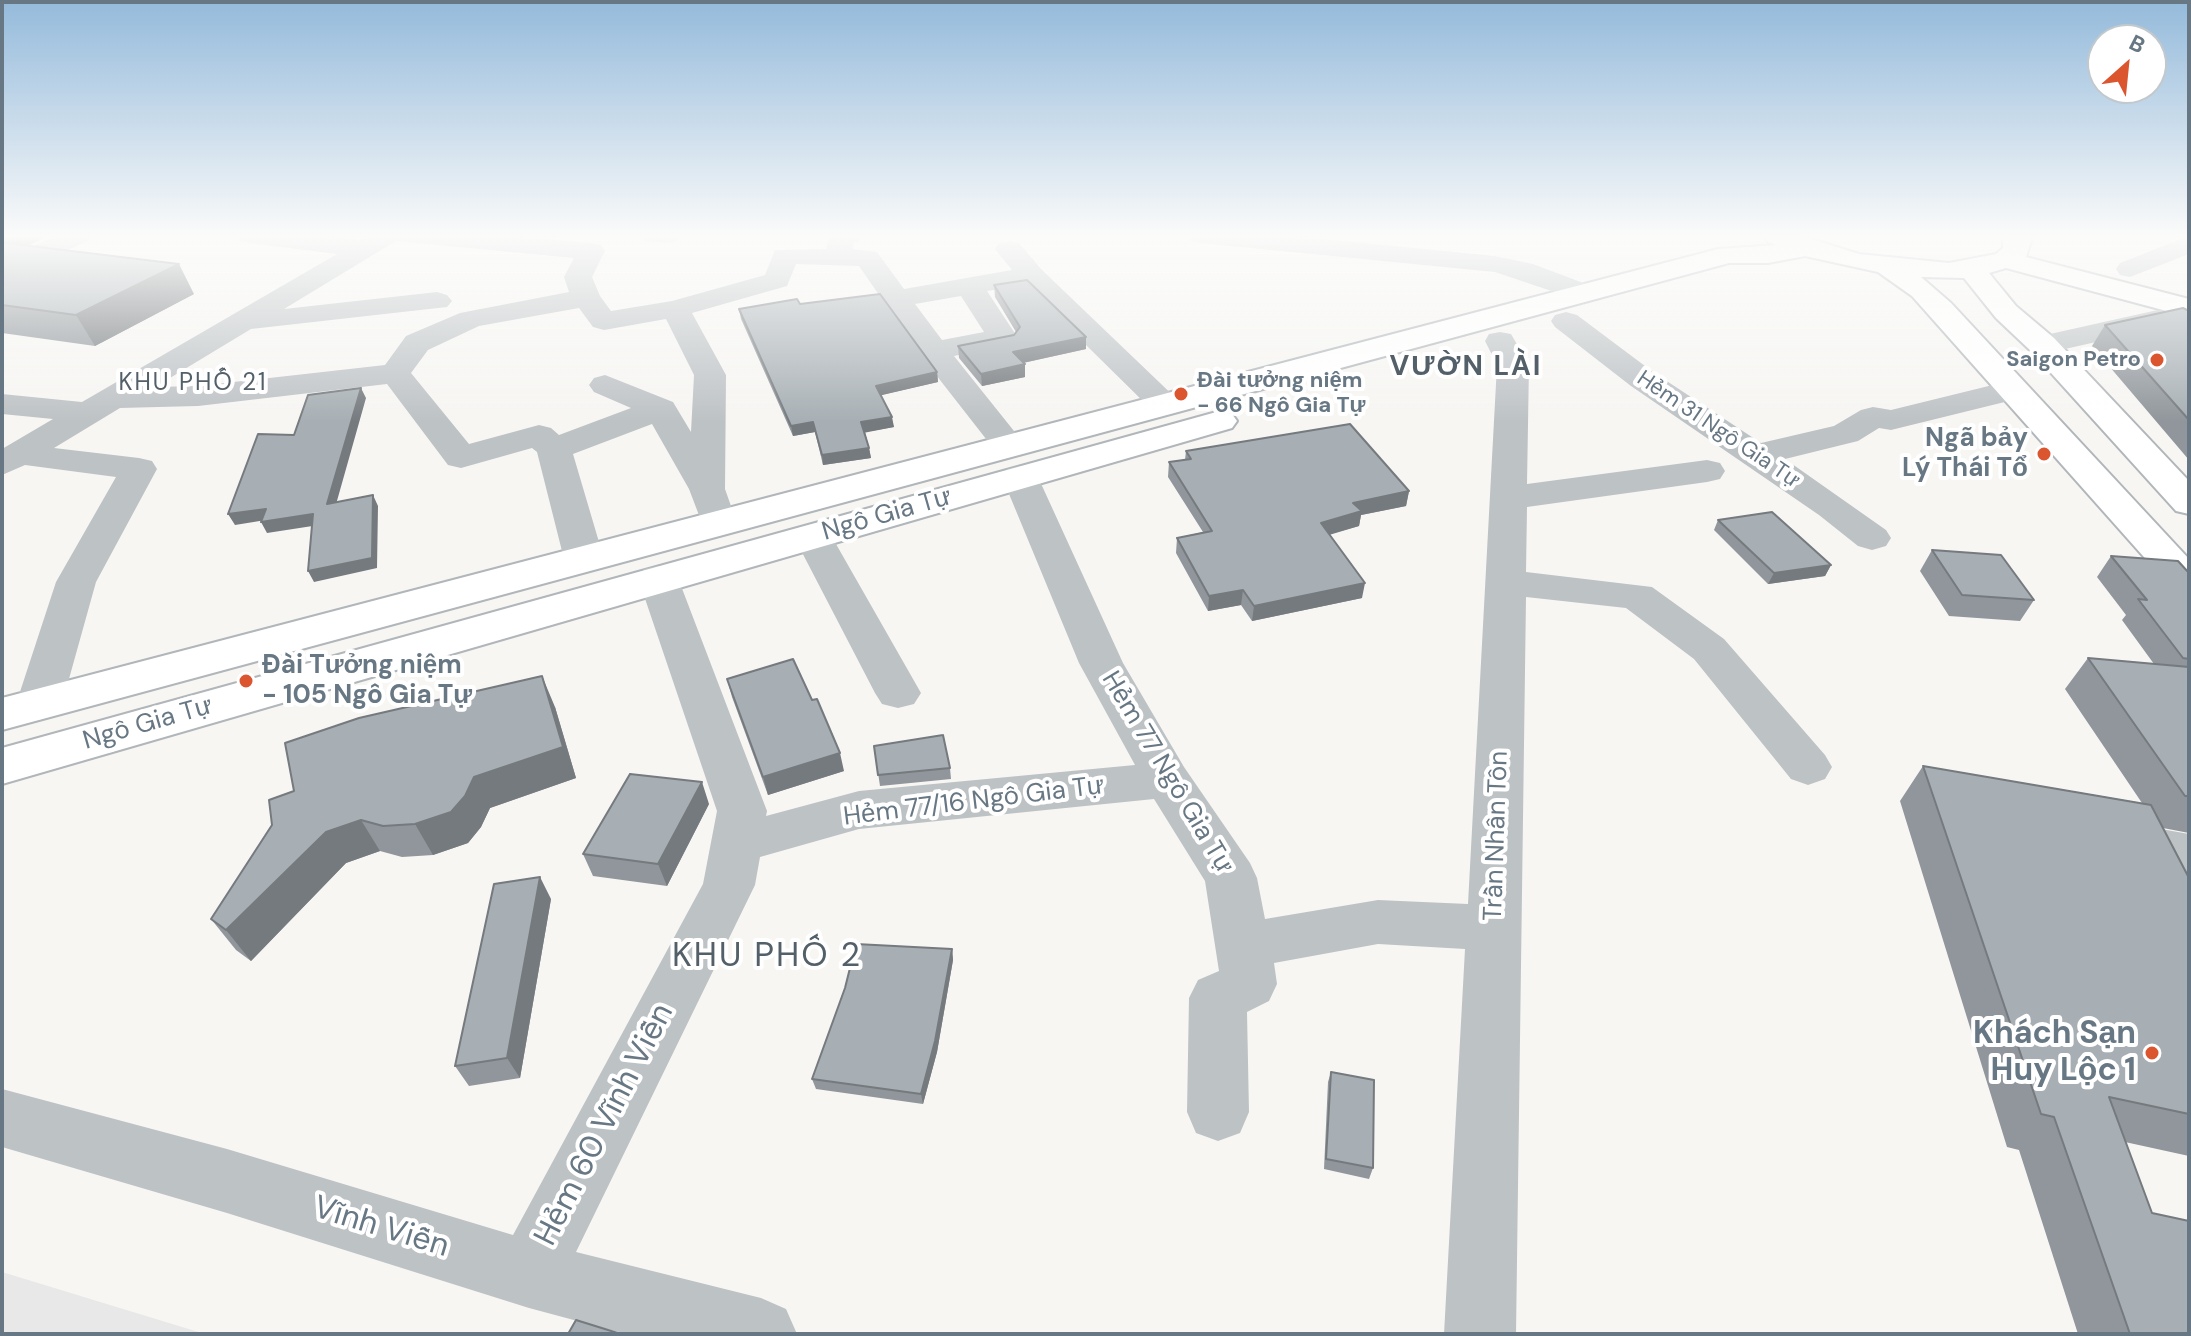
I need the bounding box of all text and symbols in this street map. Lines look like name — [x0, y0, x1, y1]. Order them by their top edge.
north arrow — [2087, 24, 2167, 104]
text: B — [2124, 28, 2150, 60]
place label: Saigon Petro — [2006, 347, 2141, 373]
district label: VƯỜN LÀI — [1390, 351, 1542, 385]
marker: Saigon Petro — [2148, 351, 2166, 369]
street label: Hẻm 31 Ngô Gia Tự — [1632, 366, 1804, 494]
place label: Đài tưởng niệm - 66 Ngô Gia Tự — [1197, 368, 1365, 420]
district label: KHU PHỐ 21 — [119, 370, 267, 398]
marker: Đài tưởng niệm - 66 Ngô Gia Tự — [1172, 385, 1190, 403]
place label: Ngã bảy Lý Thái Tổ — [1902, 423, 2028, 484]
marker: Ngã bảy Lý Thái Tổ — [2035, 445, 2053, 463]
street label: Ngô Gia Tự — [819, 482, 955, 548]
place label: Đài Tưởng niệm - 105 Ngô Gia Tự — [262, 650, 472, 712]
street label: Hẻm 77 Ngô Gia Tự — [1094, 666, 1240, 880]
marker: Đài Tưởng niệm - 105 Ngô Gia Tự — [237, 672, 255, 690]
street label: Ngô Gia Tự — [80, 691, 216, 757]
street label: Trần Nhân Tôn — [1478, 750, 1516, 922]
street label: Hẻm 77/16 Ngô Gia Tự — [842, 771, 1106, 833]
district label: KHU PHỐ 2 — [672, 937, 862, 977]
street label: Hẻm 60 Vĩnh Viễn — [527, 998, 683, 1252]
place label: Khách Sạn Huy Lộc 1 — [1973, 1016, 2136, 1091]
marker: Khách Sạn Huy Lộc 1 — [2143, 1044, 2161, 1062]
street label: Vĩnh Viễn — [309, 1189, 453, 1267]

